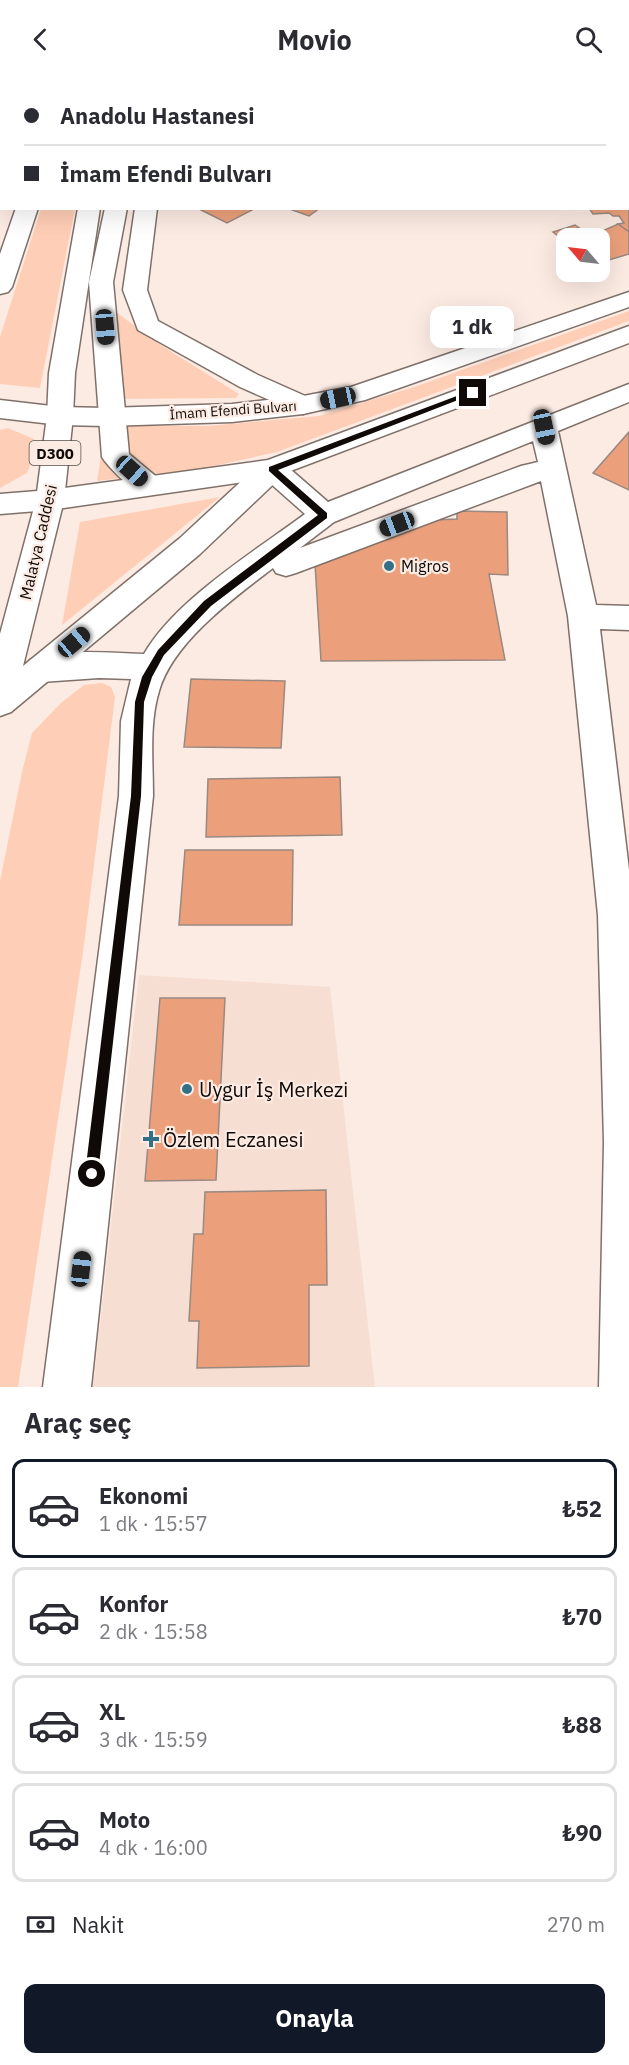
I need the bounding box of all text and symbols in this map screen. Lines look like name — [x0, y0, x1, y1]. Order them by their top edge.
text: Movio — [277, 22, 352, 57]
icon: back — [24, 23, 57, 56]
icon: search — [572, 23, 605, 56]
text: Anadolu Hastanesi — [60, 101, 255, 130]
text: İmam Efendi Bulvarı — [60, 159, 272, 188]
north arrow — [556, 228, 610, 282]
map controls — [556, 228, 610, 282]
callout: 1 dk — [431, 306, 515, 348]
car — [94, 308, 116, 346]
text: 1 dk — [452, 313, 492, 340]
route end — [459, 379, 486, 406]
car — [319, 385, 357, 411]
street label: İmam Efendi Bulvarı — [169, 397, 297, 423]
car — [531, 408, 557, 446]
road number: D300 — [29, 441, 80, 465]
car — [113, 452, 151, 490]
street label: Malatya Caddesi — [15, 482, 61, 602]
car — [377, 509, 417, 539]
place label: Migros — [401, 556, 449, 576]
marker: Migros — [382, 559, 396, 573]
car — [54, 624, 94, 660]
place label: Uygur İş Merkezi — [199, 1076, 348, 1103]
marker: Uygur İş Merkezi — [180, 1082, 194, 1096]
place label: Özlem Eczanesi — [163, 1126, 304, 1153]
marker: Özlem Eczanesi — [144, 1132, 158, 1146]
route start — [78, 1160, 105, 1187]
car — [70, 1250, 92, 1288]
text: Araç seç — [24, 1405, 131, 1440]
text: Ekonomi — [99, 1481, 188, 1510]
icon: car — [27, 1482, 81, 1536]
text: ₺52 — [562, 1494, 602, 1523]
text: 1 dk · 15:57 — [99, 1510, 208, 1537]
text: Konfor — [99, 1589, 168, 1618]
icon: car — [27, 1590, 81, 1644]
text: ₺70 — [562, 1602, 602, 1631]
text: 2 dk · 15:58 — [99, 1618, 208, 1645]
text: XL — [99, 1697, 125, 1726]
icon: car — [27, 1698, 81, 1752]
text: ₺88 — [562, 1710, 602, 1739]
text: 3 dk · 15:59 — [99, 1726, 208, 1753]
text: Moto — [99, 1805, 150, 1834]
icon: car — [27, 1806, 81, 1860]
text: ₺90 — [562, 1818, 602, 1847]
text: 4 dk · 16:00 — [99, 1834, 208, 1861]
icon: cash — [24, 1908, 57, 1941]
text: Nakit — [72, 1910, 124, 1939]
text: 270 m — [547, 1911, 605, 1938]
button: Onayla — [24, 1984, 605, 2053]

